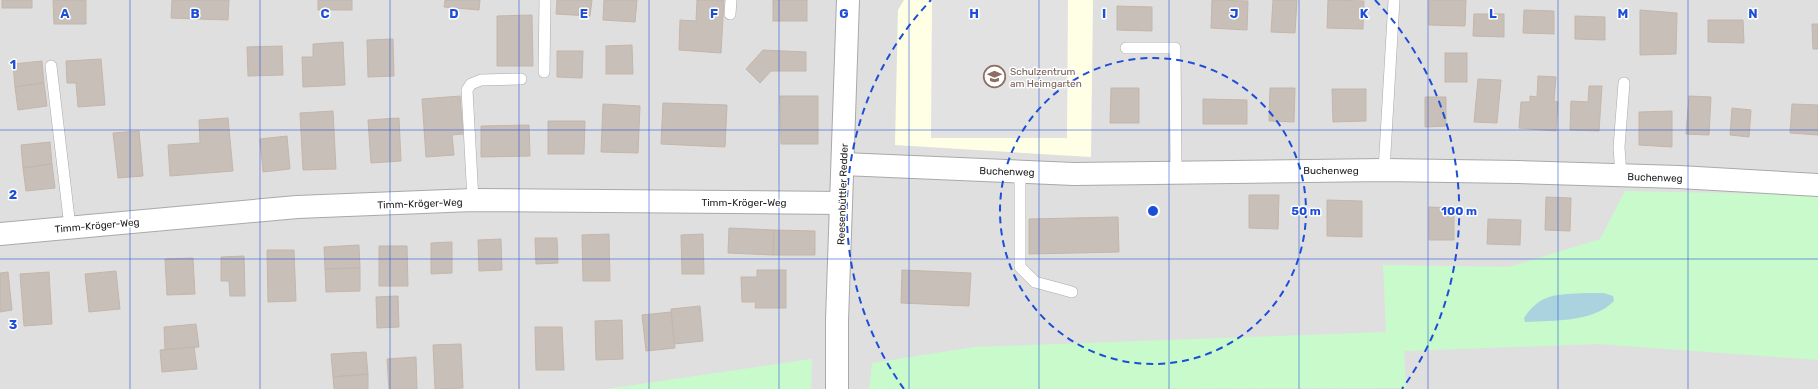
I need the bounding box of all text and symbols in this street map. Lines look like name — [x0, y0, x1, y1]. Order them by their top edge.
text: A — [60, 6, 70, 21]
text: B — [190, 6, 200, 21]
text: C — [320, 6, 330, 21]
text: D — [449, 6, 459, 21]
text: E — [580, 6, 588, 21]
text: F — [710, 6, 718, 21]
text: G — [839, 6, 849, 21]
text: H — [969, 6, 979, 21]
text: I — [1102, 6, 1106, 21]
text: J — [1230, 6, 1238, 21]
text: K — [1360, 6, 1369, 21]
text: L — [1489, 6, 1497, 21]
text: M — [1618, 6, 1628, 21]
text: N — [1748, 6, 1758, 21]
text: 1 — [10, 57, 16, 72]
school or university icon: Schulzentrum am Heimgarten — [981, 64, 1007, 90]
place label: Schulzentrum am Heimgarten — [1010, 66, 1082, 90]
street label: Reesenbüttler Redder — [835, 143, 851, 245]
street label: Buchenweg — [979, 165, 1035, 179]
street label: Buchenweg — [1303, 165, 1359, 177]
street label: Buchenweg — [1627, 171, 1683, 185]
text: 2 — [9, 187, 17, 202]
street label: Timm-Kröger-Weg — [377, 197, 463, 211]
street label: Timm-Kröger-Weg — [701, 197, 787, 209]
centre of rings — [1146, 204, 1160, 218]
text: 50 m — [1291, 204, 1321, 218]
text: 100 m — [1441, 204, 1477, 218]
street label: Timm-Kröger-Weg — [54, 216, 140, 236]
text: 3 — [9, 317, 18, 332]

